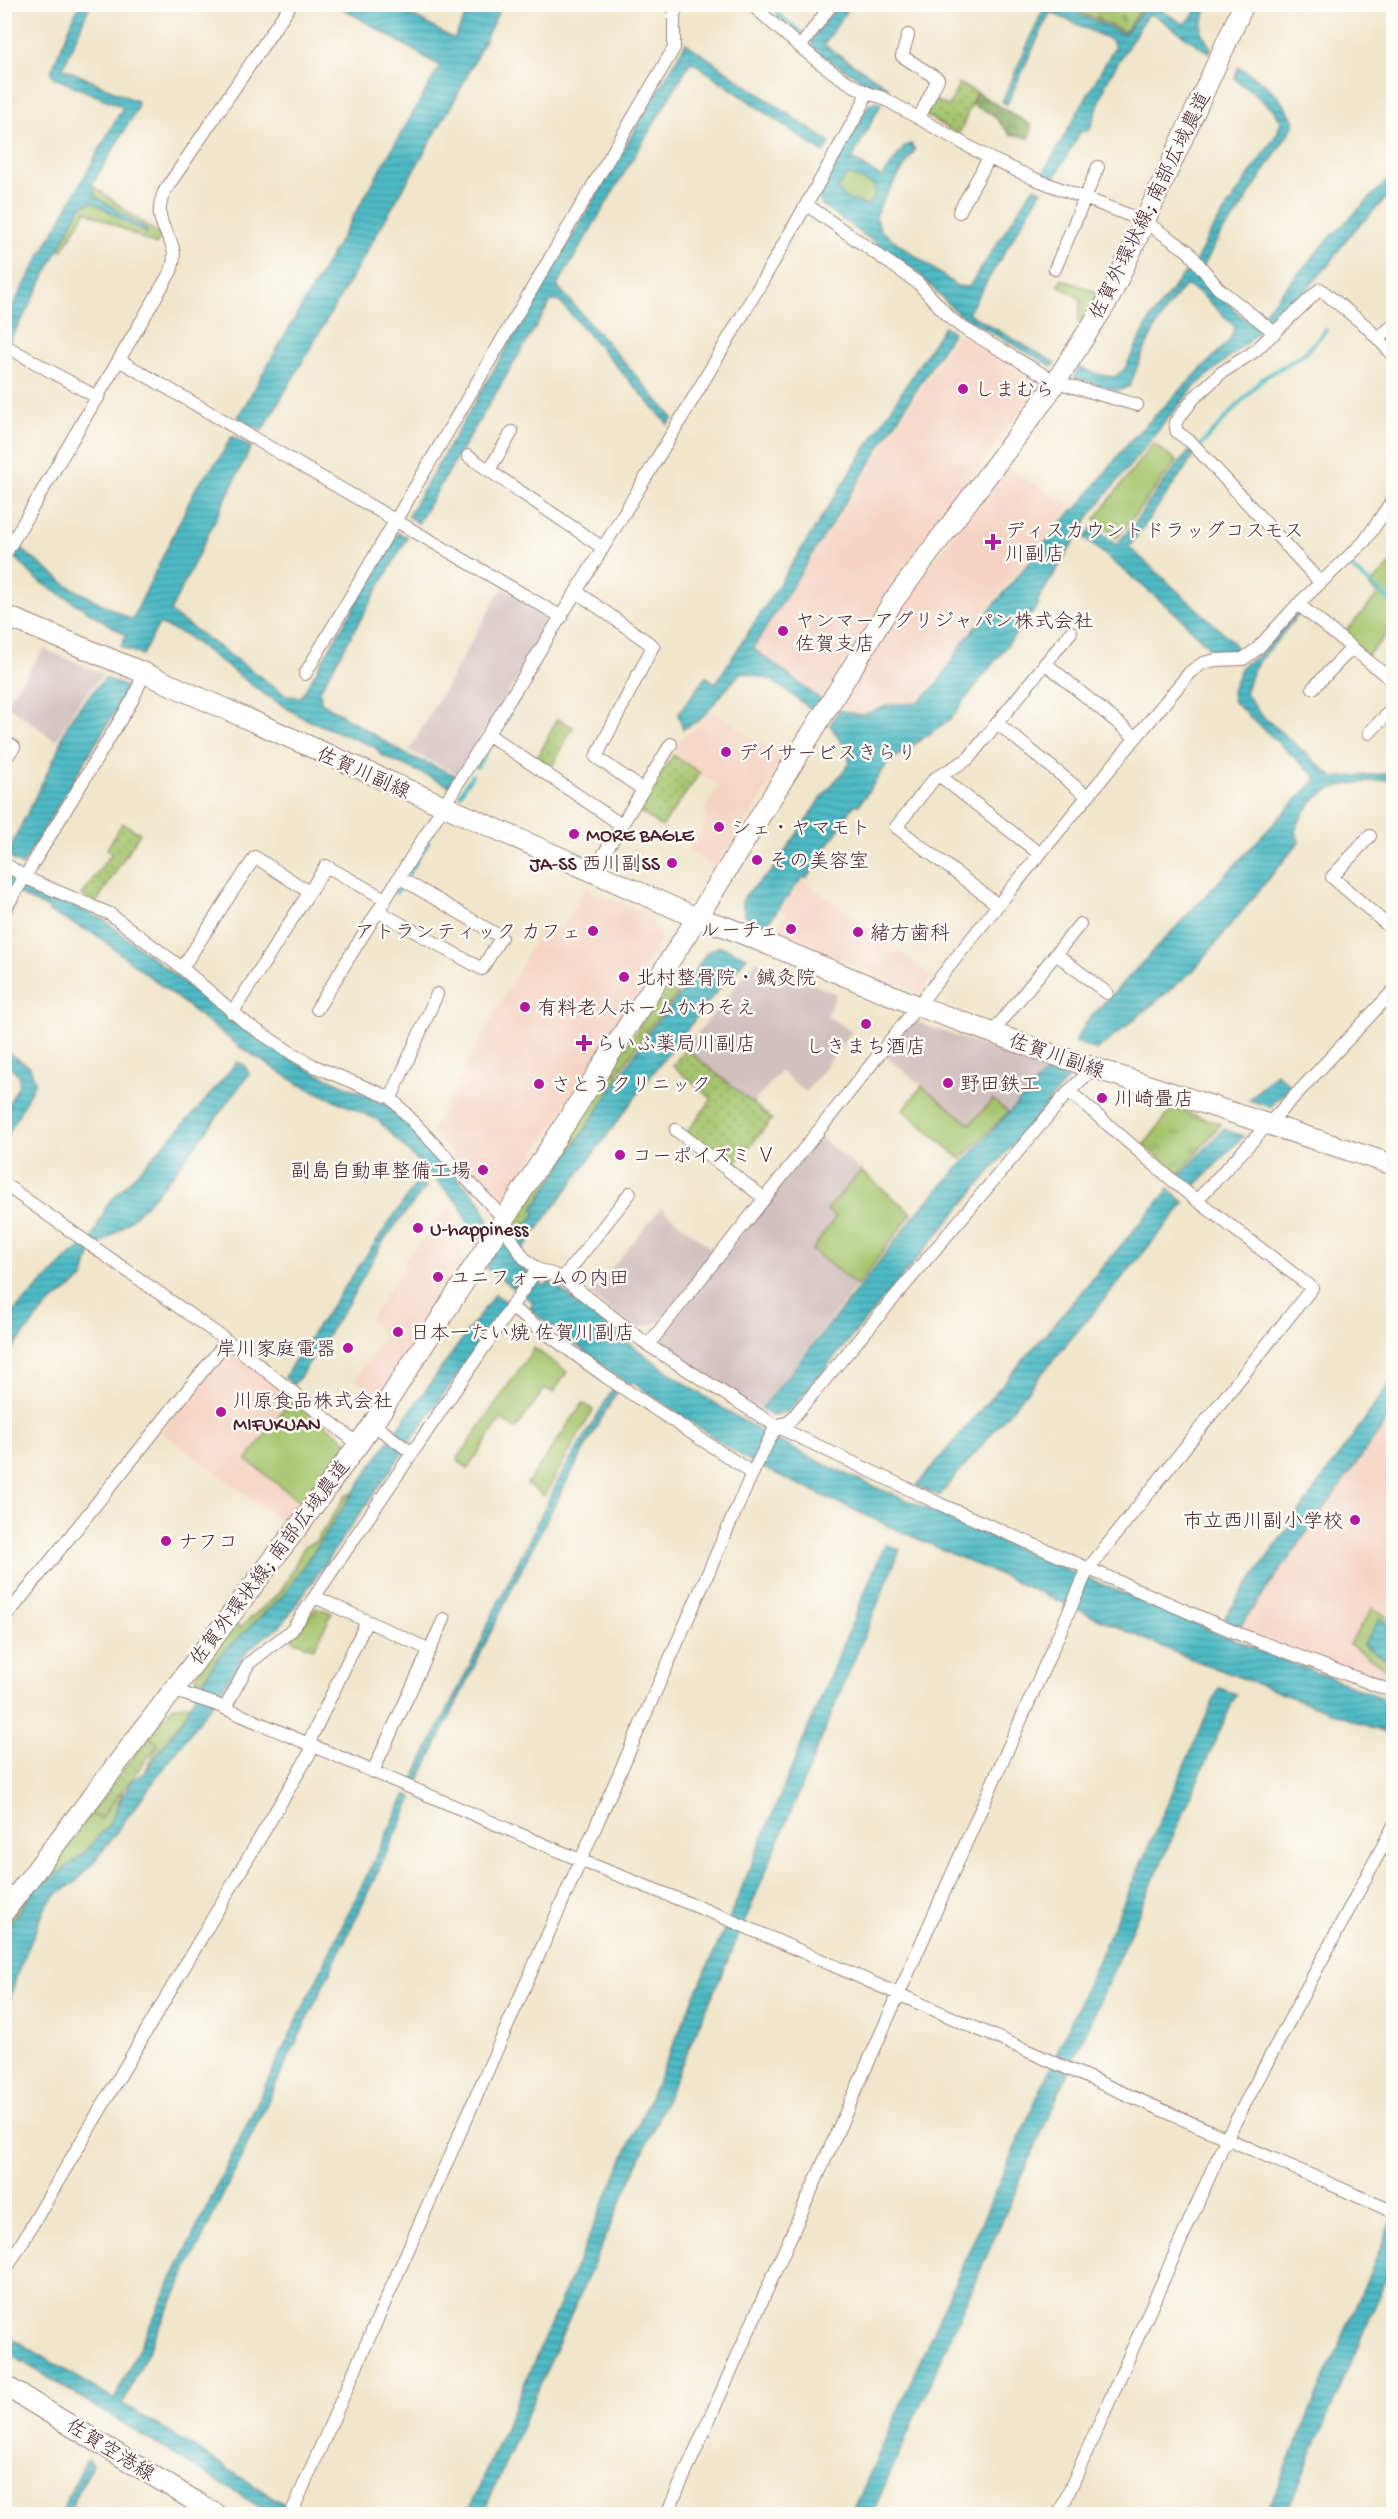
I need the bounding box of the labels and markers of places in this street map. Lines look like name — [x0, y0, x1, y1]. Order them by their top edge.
place label: しまむら — [975, 380, 1055, 404]
marker: しまむら — [956, 382, 970, 396]
place label: ディスカウントドラッグコスモス 川副店 — [1005, 520, 1304, 568]
marker: ディスカウントドラッグコスモス 川副店 — [986, 535, 1000, 549]
place label: ヤンマーアグリジャパン株式会社 佐賀支店 — [795, 610, 1094, 658]
marker: ヤンマーアグリジャパン株式会社 佐賀支店 — [776, 624, 790, 638]
place label: デイサービスきらり — [738, 743, 917, 767]
marker: デイサービスきらり — [719, 745, 733, 759]
place label: シェ・ヤマモト — [731, 819, 871, 842]
marker: シェ・ヤマモト — [712, 820, 726, 834]
place label: MORE BAGLE — [586, 826, 696, 849]
marker: MORE BAGLE — [567, 827, 581, 841]
place label: その美容室 — [769, 851, 869, 875]
marker: その美容室 — [750, 853, 764, 867]
place label: JA-SS 西川副SS — [529, 854, 661, 878]
marker: JA-SS 西川副SS — [665, 856, 679, 870]
place label: ルーチェ — [700, 921, 779, 944]
place label: アトランティック カフェ — [355, 922, 581, 946]
marker: ルーチェ — [784, 922, 798, 936]
place label: 緒方歯科 — [870, 922, 950, 947]
marker: アトランティック カフェ — [586, 924, 600, 938]
marker: 緒方歯科 — [851, 925, 865, 939]
place label: 北村整骨院・鍼灸院 — [636, 967, 816, 992]
marker: 北村整骨院・鍼灸院 — [617, 970, 631, 984]
place label: 有料老人ホームかわそえ — [537, 997, 756, 1022]
marker: 有料老人ホームかわそえ — [518, 1000, 532, 1014]
marker: しきまち酒店 — [859, 1017, 873, 1031]
place label: らいふ薬局川副店 — [596, 1033, 756, 1058]
marker: らいふ薬局川副店 — [577, 1036, 591, 1050]
place label: しきまち酒店 — [806, 1036, 926, 1061]
place label: 野田鉄工 — [960, 1074, 1040, 1098]
place label: さとうクリニック — [551, 1076, 711, 1099]
marker: 野田鉄工 — [941, 1076, 955, 1090]
marker: さとうクリニック — [532, 1077, 546, 1091]
place label: 川崎畳店 — [1114, 1088, 1194, 1113]
marker: 川崎畳店 — [1095, 1091, 1109, 1105]
place label: コーポイズミ Ⅴ — [632, 1146, 776, 1170]
marker: コーポイズミ Ⅴ — [613, 1148, 627, 1162]
place label: 副島自動車整備工場 — [291, 1160, 471, 1185]
marker: 副島自動車整備工場 — [476, 1163, 490, 1177]
place label: U-happiness — [430, 1220, 529, 1243]
marker: U-happiness — [411, 1221, 425, 1235]
place label: ユニフォームの内田 — [450, 1268, 629, 1292]
marker: ユニフォームの内田 — [431, 1270, 445, 1284]
place label: 日本一たい焼 佐賀川副店 — [410, 1322, 635, 1347]
marker: 日本一たい焼 佐賀川副店 — [391, 1325, 405, 1339]
place label: 岸川家庭電器 — [216, 1338, 336, 1363]
marker: 岸川家庭電器 — [341, 1341, 355, 1355]
place label: 川原食品株式会社 MIFUKUAN — [233, 1390, 393, 1438]
marker: 川原食品株式会社 MIFUKUAN — [214, 1405, 228, 1419]
place label: 市立西川副小学校 — [1183, 1511, 1343, 1535]
marker: 市立西川副小学校 — [1348, 1513, 1362, 1527]
place label: ナフコ — [178, 1533, 238, 1556]
marker: ナフコ — [159, 1534, 173, 1548]

